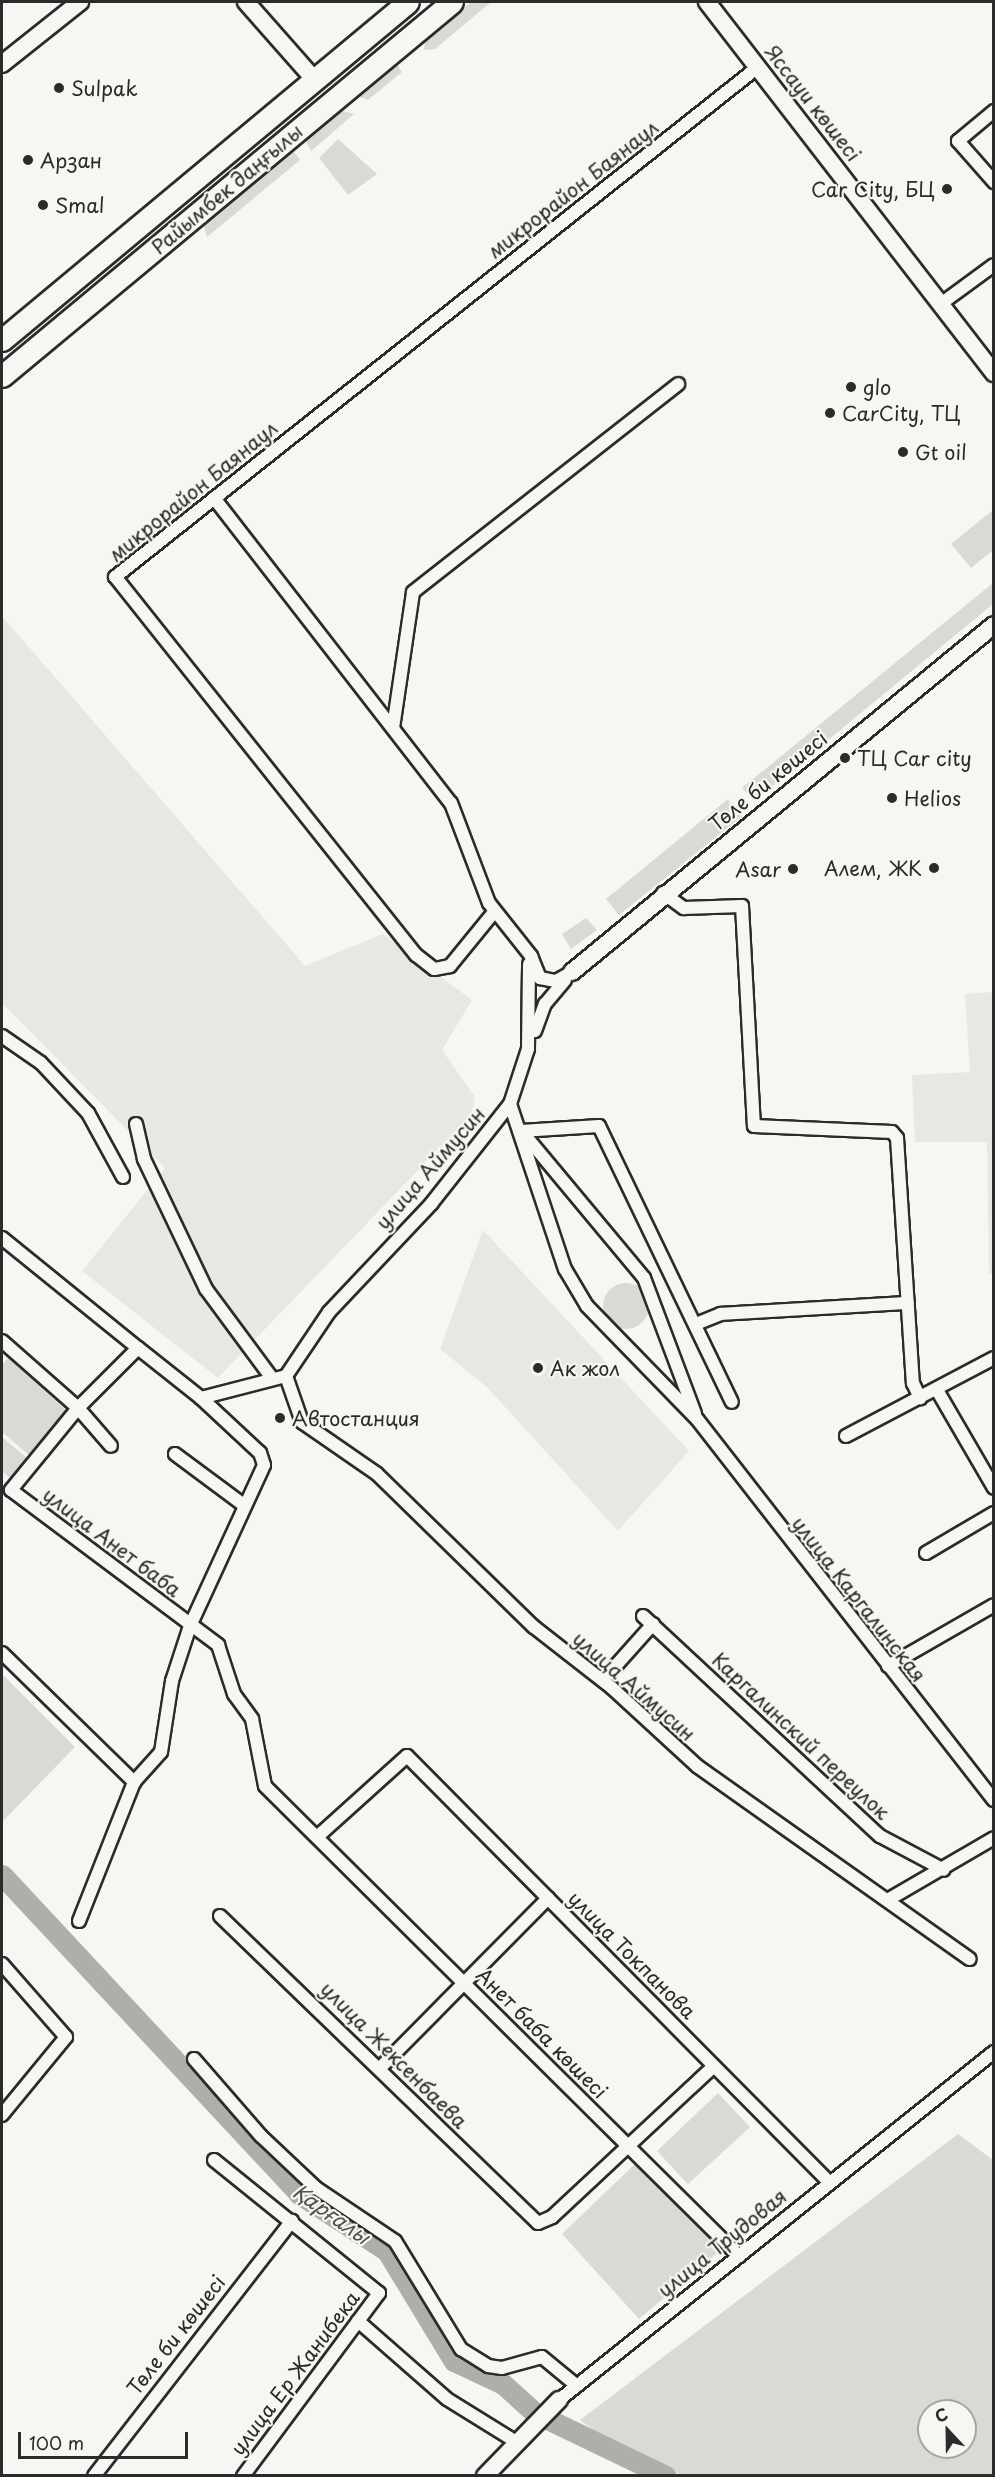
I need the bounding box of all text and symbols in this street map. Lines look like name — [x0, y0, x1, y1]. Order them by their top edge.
street label: Яссауи көшесі — [760, 39, 866, 167]
place label: Sulpak — [71, 76, 138, 100]
marker: Sulpak — [52, 81, 66, 95]
street label: микрорайон Баянаул — [482, 115, 664, 263]
street label: Райымбек даңғылы — [146, 118, 308, 260]
place label: Арзан — [40, 148, 102, 172]
marker: Арзан — [21, 153, 35, 167]
place label: Car City, БЦ — [810, 177, 935, 201]
marker: Car City, БЦ — [940, 182, 954, 196]
place label: Smal — [55, 193, 105, 217]
marker: Smal — [36, 198, 50, 212]
place label: glo — [863, 375, 891, 399]
marker: glo — [844, 380, 858, 394]
place label: CarCity, ТЦ — [842, 401, 961, 425]
marker: CarCity, ТЦ — [823, 406, 837, 420]
street label: микрорайон Баянаул — [103, 415, 283, 567]
place label: Gt oil — [915, 440, 969, 464]
marker: Gt oil — [896, 445, 910, 459]
street label: Төле би көшесі — [703, 725, 833, 837]
place label: ТЦ Car city — [857, 746, 972, 770]
marker: ТЦ Car city — [838, 751, 852, 765]
place label: Helios — [904, 786, 961, 810]
marker: Helios — [885, 791, 899, 805]
place label: Алем, ЖК — [824, 856, 922, 880]
place label: Asar — [735, 857, 781, 881]
marker: Алем, ЖК — [927, 861, 941, 875]
marker: Asar — [786, 862, 800, 876]
street label: улица Аймусин — [370, 1102, 490, 1234]
place label: Ак жол — [550, 1356, 622, 1380]
marker: Ак жол — [531, 1361, 545, 1375]
place label: Автостанция — [292, 1406, 420, 1430]
marker: Автостанция — [273, 1411, 287, 1425]
street label: улица Анет баба — [38, 1482, 186, 1602]
street label: улица Каргалинская — [787, 1511, 931, 1687]
street label: улица Аймусин — [568, 1626, 700, 1746]
street label: Каргалинский переулок — [707, 1648, 895, 1824]
street label: улица Токпанова — [563, 1886, 701, 2024]
street label: Анет баба көшесі — [471, 1962, 613, 2104]
street label: улица Жексенбаева — [315, 1976, 473, 2134]
water label: Қарғалы — [289, 2178, 375, 2248]
street label: улица Трудовая — [652, 2183, 792, 2303]
street label: Төле би көшесі — [121, 2270, 231, 2400]
street label: улица Ер Жанибека — [225, 2286, 365, 2460]
north arrow — [917, 2399, 977, 2459]
text: С — [931, 2401, 951, 2428]
scale bar — [21, 2420, 190, 2458]
text: 100 m — [29, 2429, 84, 2456]

